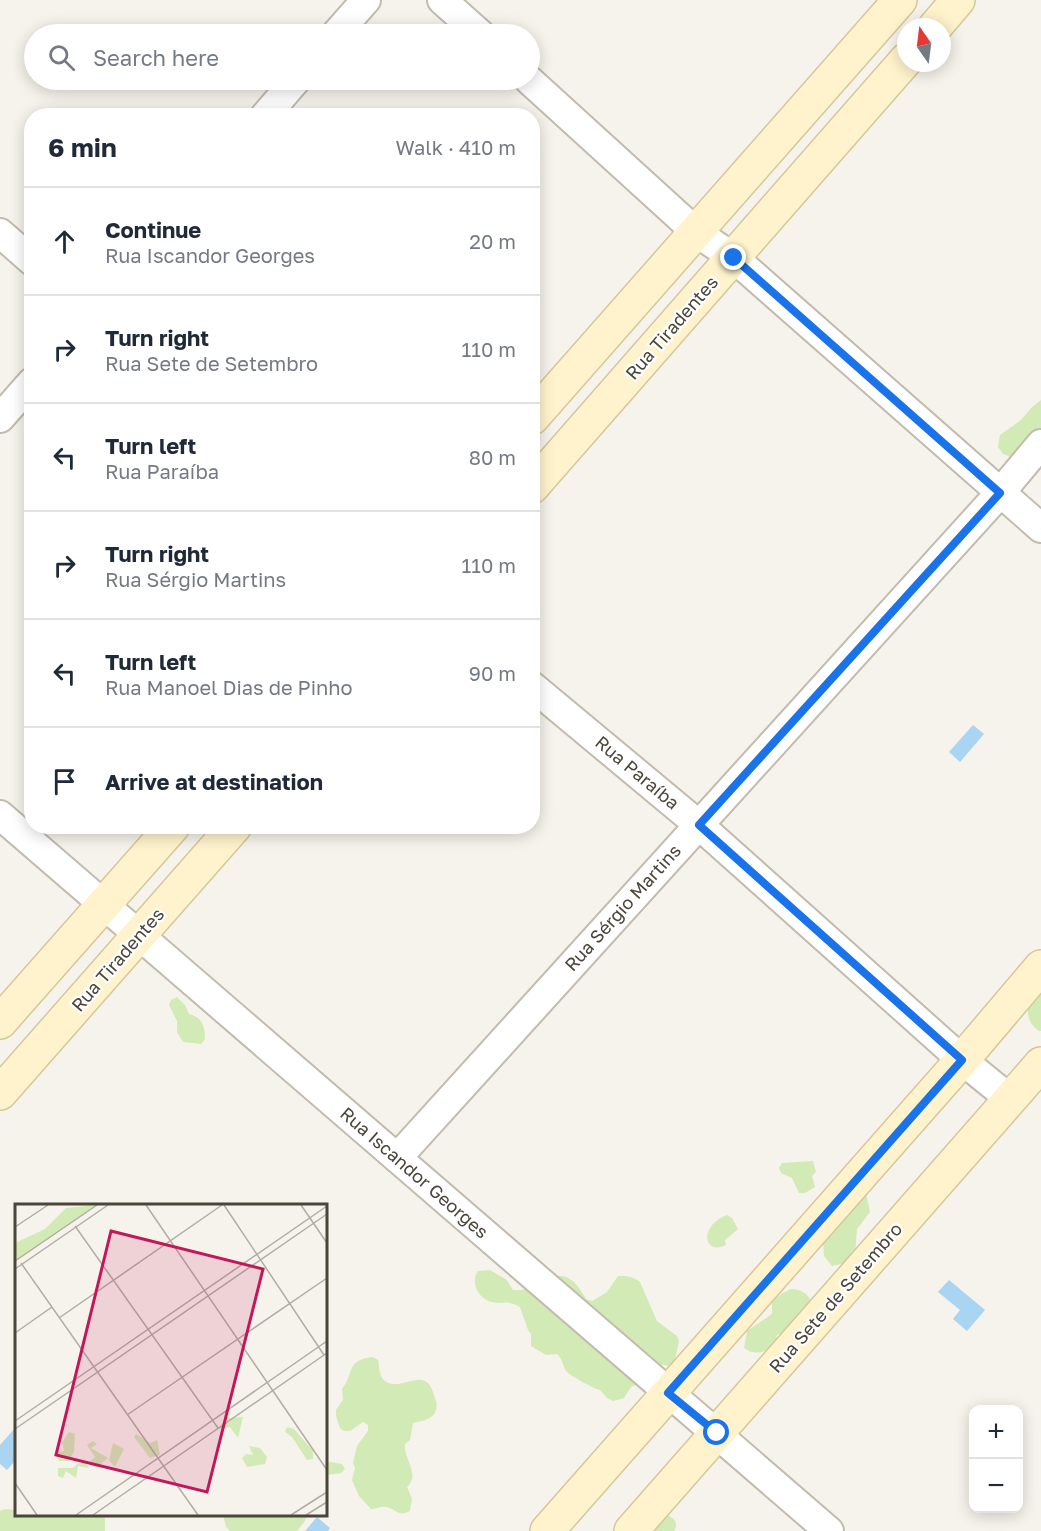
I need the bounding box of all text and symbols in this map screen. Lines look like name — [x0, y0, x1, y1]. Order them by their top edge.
north arrow — [897, 18, 951, 72]
search box — [24, 24, 540, 90]
icon: search — [45, 41, 78, 74]
text: Search here — [93, 44, 219, 71]
text: 6 min — [48, 132, 117, 163]
text: Walk · 410 m — [396, 135, 516, 159]
text: Continue — [105, 216, 201, 243]
icon: ahead — [48, 225, 81, 258]
text: 20 m — [469, 229, 516, 253]
text: Rua Iscandor Georges — [105, 243, 315, 267]
route end — [720, 244, 746, 270]
street label: Rua Tiradentes — [620, 271, 722, 384]
text: Turn right — [105, 324, 209, 351]
icon: right — [48, 333, 81, 366]
text: 110 m — [462, 337, 516, 361]
text: Rua Sete de Setembro — [105, 351, 318, 375]
text: Turn left — [105, 432, 196, 459]
icon: left — [48, 441, 81, 474]
text: 80 m — [469, 445, 516, 469]
text: Rua Paraíba — [105, 459, 219, 483]
text: Turn right — [105, 540, 209, 567]
icon: right — [48, 549, 81, 582]
text: 110 m — [462, 553, 516, 577]
text: Rua Sérgio Martins — [105, 567, 286, 591]
text: Turn left — [105, 648, 196, 675]
icon: left — [48, 657, 81, 690]
text: 90 m — [469, 661, 516, 685]
text: Rua Manoel Dias de Pinho — [105, 675, 353, 699]
street label: Rua Paraíba — [591, 731, 684, 814]
icon: arrive — [48, 765, 81, 798]
text: Arrive at destination — [105, 768, 323, 795]
street label: Rua Sérgio Martins — [560, 839, 685, 975]
street label: Rua Tiradentes — [66, 903, 168, 1016]
street label: Rua Iscandor Georges — [336, 1102, 493, 1243]
inset map — [15, 1204, 327, 1516]
street label: Rua Sete de Setembro — [764, 1218, 906, 1377]
map controls — [969, 1405, 1023, 1513]
button: + — [969, 1405, 1023, 1459]
route start — [703, 1419, 729, 1445]
button: − — [969, 1459, 1023, 1513]

